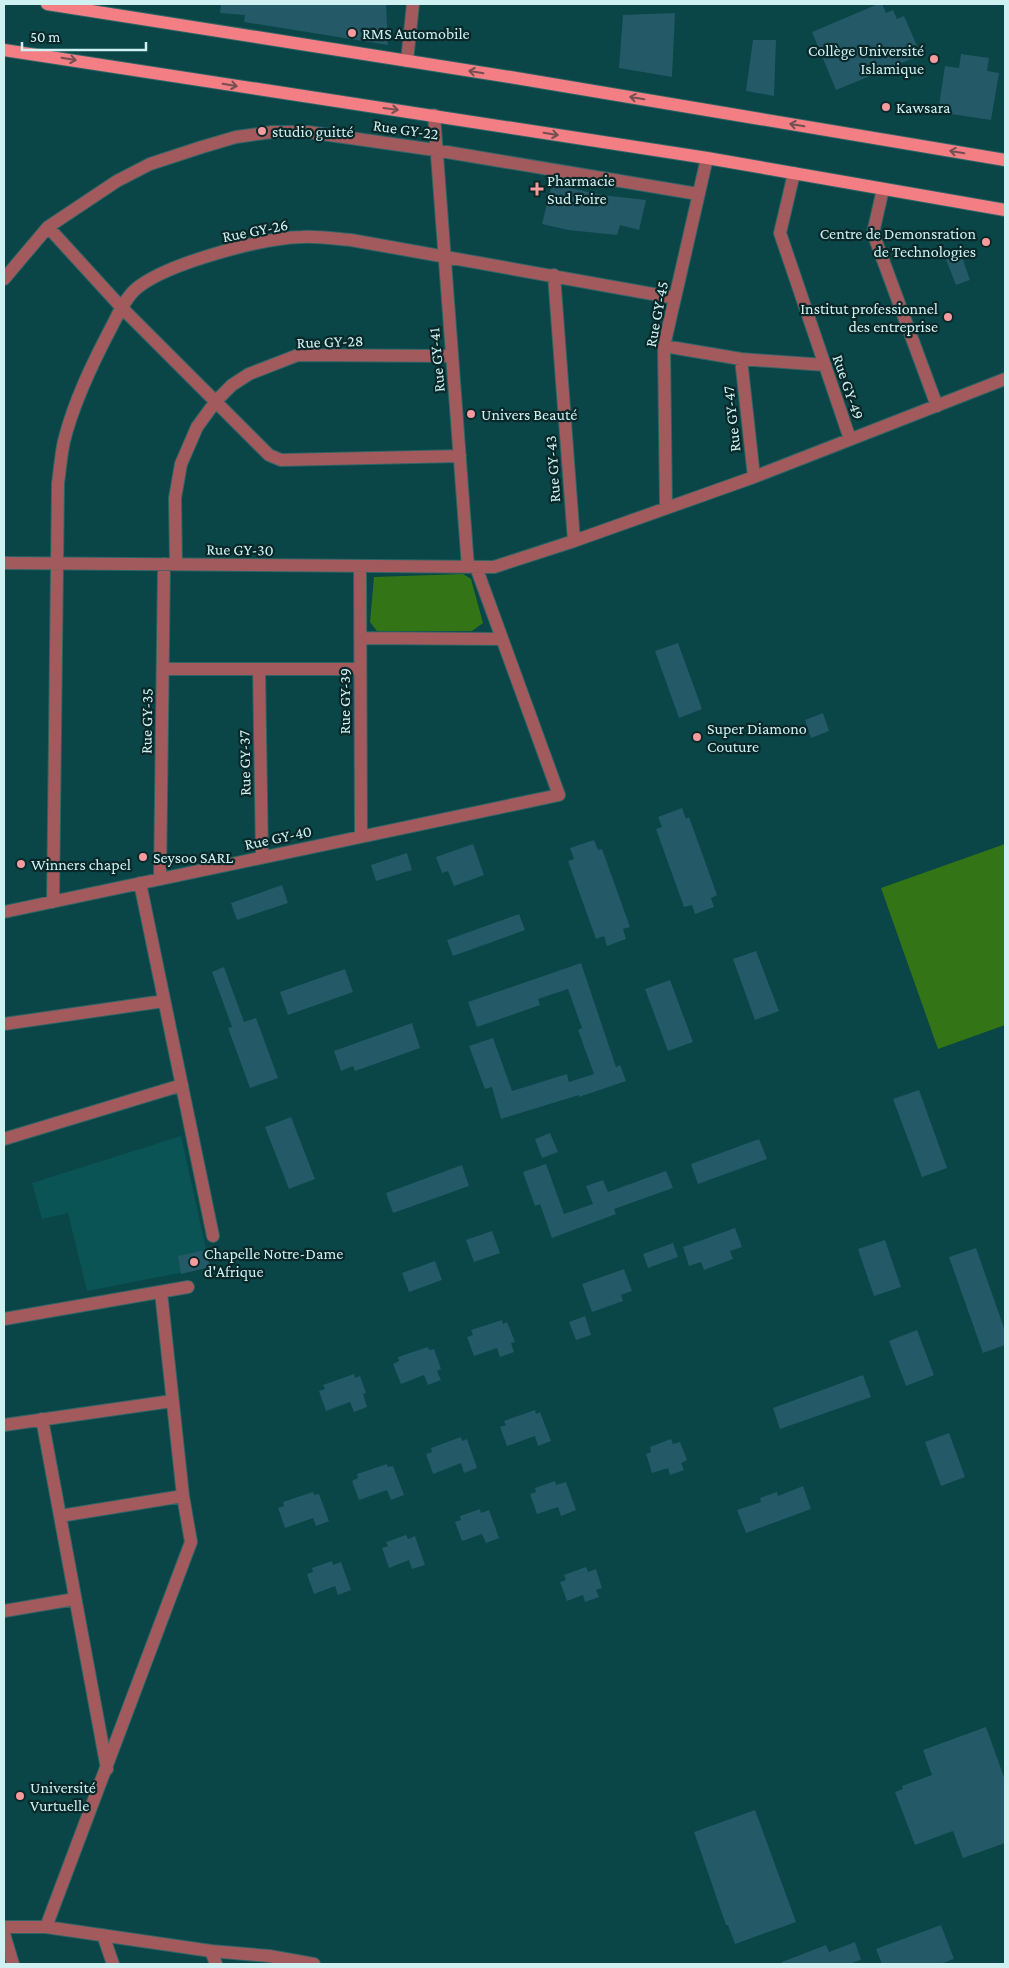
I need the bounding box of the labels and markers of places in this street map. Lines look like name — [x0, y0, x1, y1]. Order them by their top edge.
place label: RMS Automobile — [362, 25, 470, 42]
marker: RMS Automobile — [346, 27, 358, 39]
place label: Collège Université Islamique — [808, 42, 924, 78]
marker: Collège Université Islamique — [928, 53, 940, 65]
place label: Kawsara — [896, 99, 951, 116]
marker: Kawsara — [880, 101, 892, 113]
place label: studio guitté — [272, 123, 354, 141]
marker: studio guitté — [256, 125, 268, 137]
place label: Pharmacie Sud Foire — [547, 172, 615, 207]
marker: Pharmacie Sud Foire — [531, 183, 543, 195]
place label: Centre de Demonsration de Technologies — [820, 225, 976, 261]
marker: Centre de Demonsration de Technologies — [980, 236, 992, 248]
place label: Institut professionnel des entreprise — [800, 300, 938, 336]
marker: Institut professionnel des entreprise — [942, 311, 954, 323]
place label: Univers Beauté — [481, 406, 577, 423]
marker: Univers Beauté — [465, 408, 477, 420]
place label: Super Diamono Couture — [707, 720, 807, 755]
marker: Super Diamono Couture — [691, 731, 703, 743]
place label: Seysoo SARL — [153, 849, 233, 867]
marker: Seysoo SARL — [137, 851, 149, 863]
place label: Winners chapel — [31, 856, 131, 874]
marker: Winners chapel — [15, 858, 27, 870]
place label: Chapelle Notre-Dame d'Afrique — [204, 1245, 343, 1281]
marker: Chapelle Notre-Dame d'Afrique — [188, 1256, 200, 1268]
place label: Université Vurtuelle — [30, 1779, 96, 1814]
marker: Université Vurtuelle — [14, 1790, 26, 1802]

